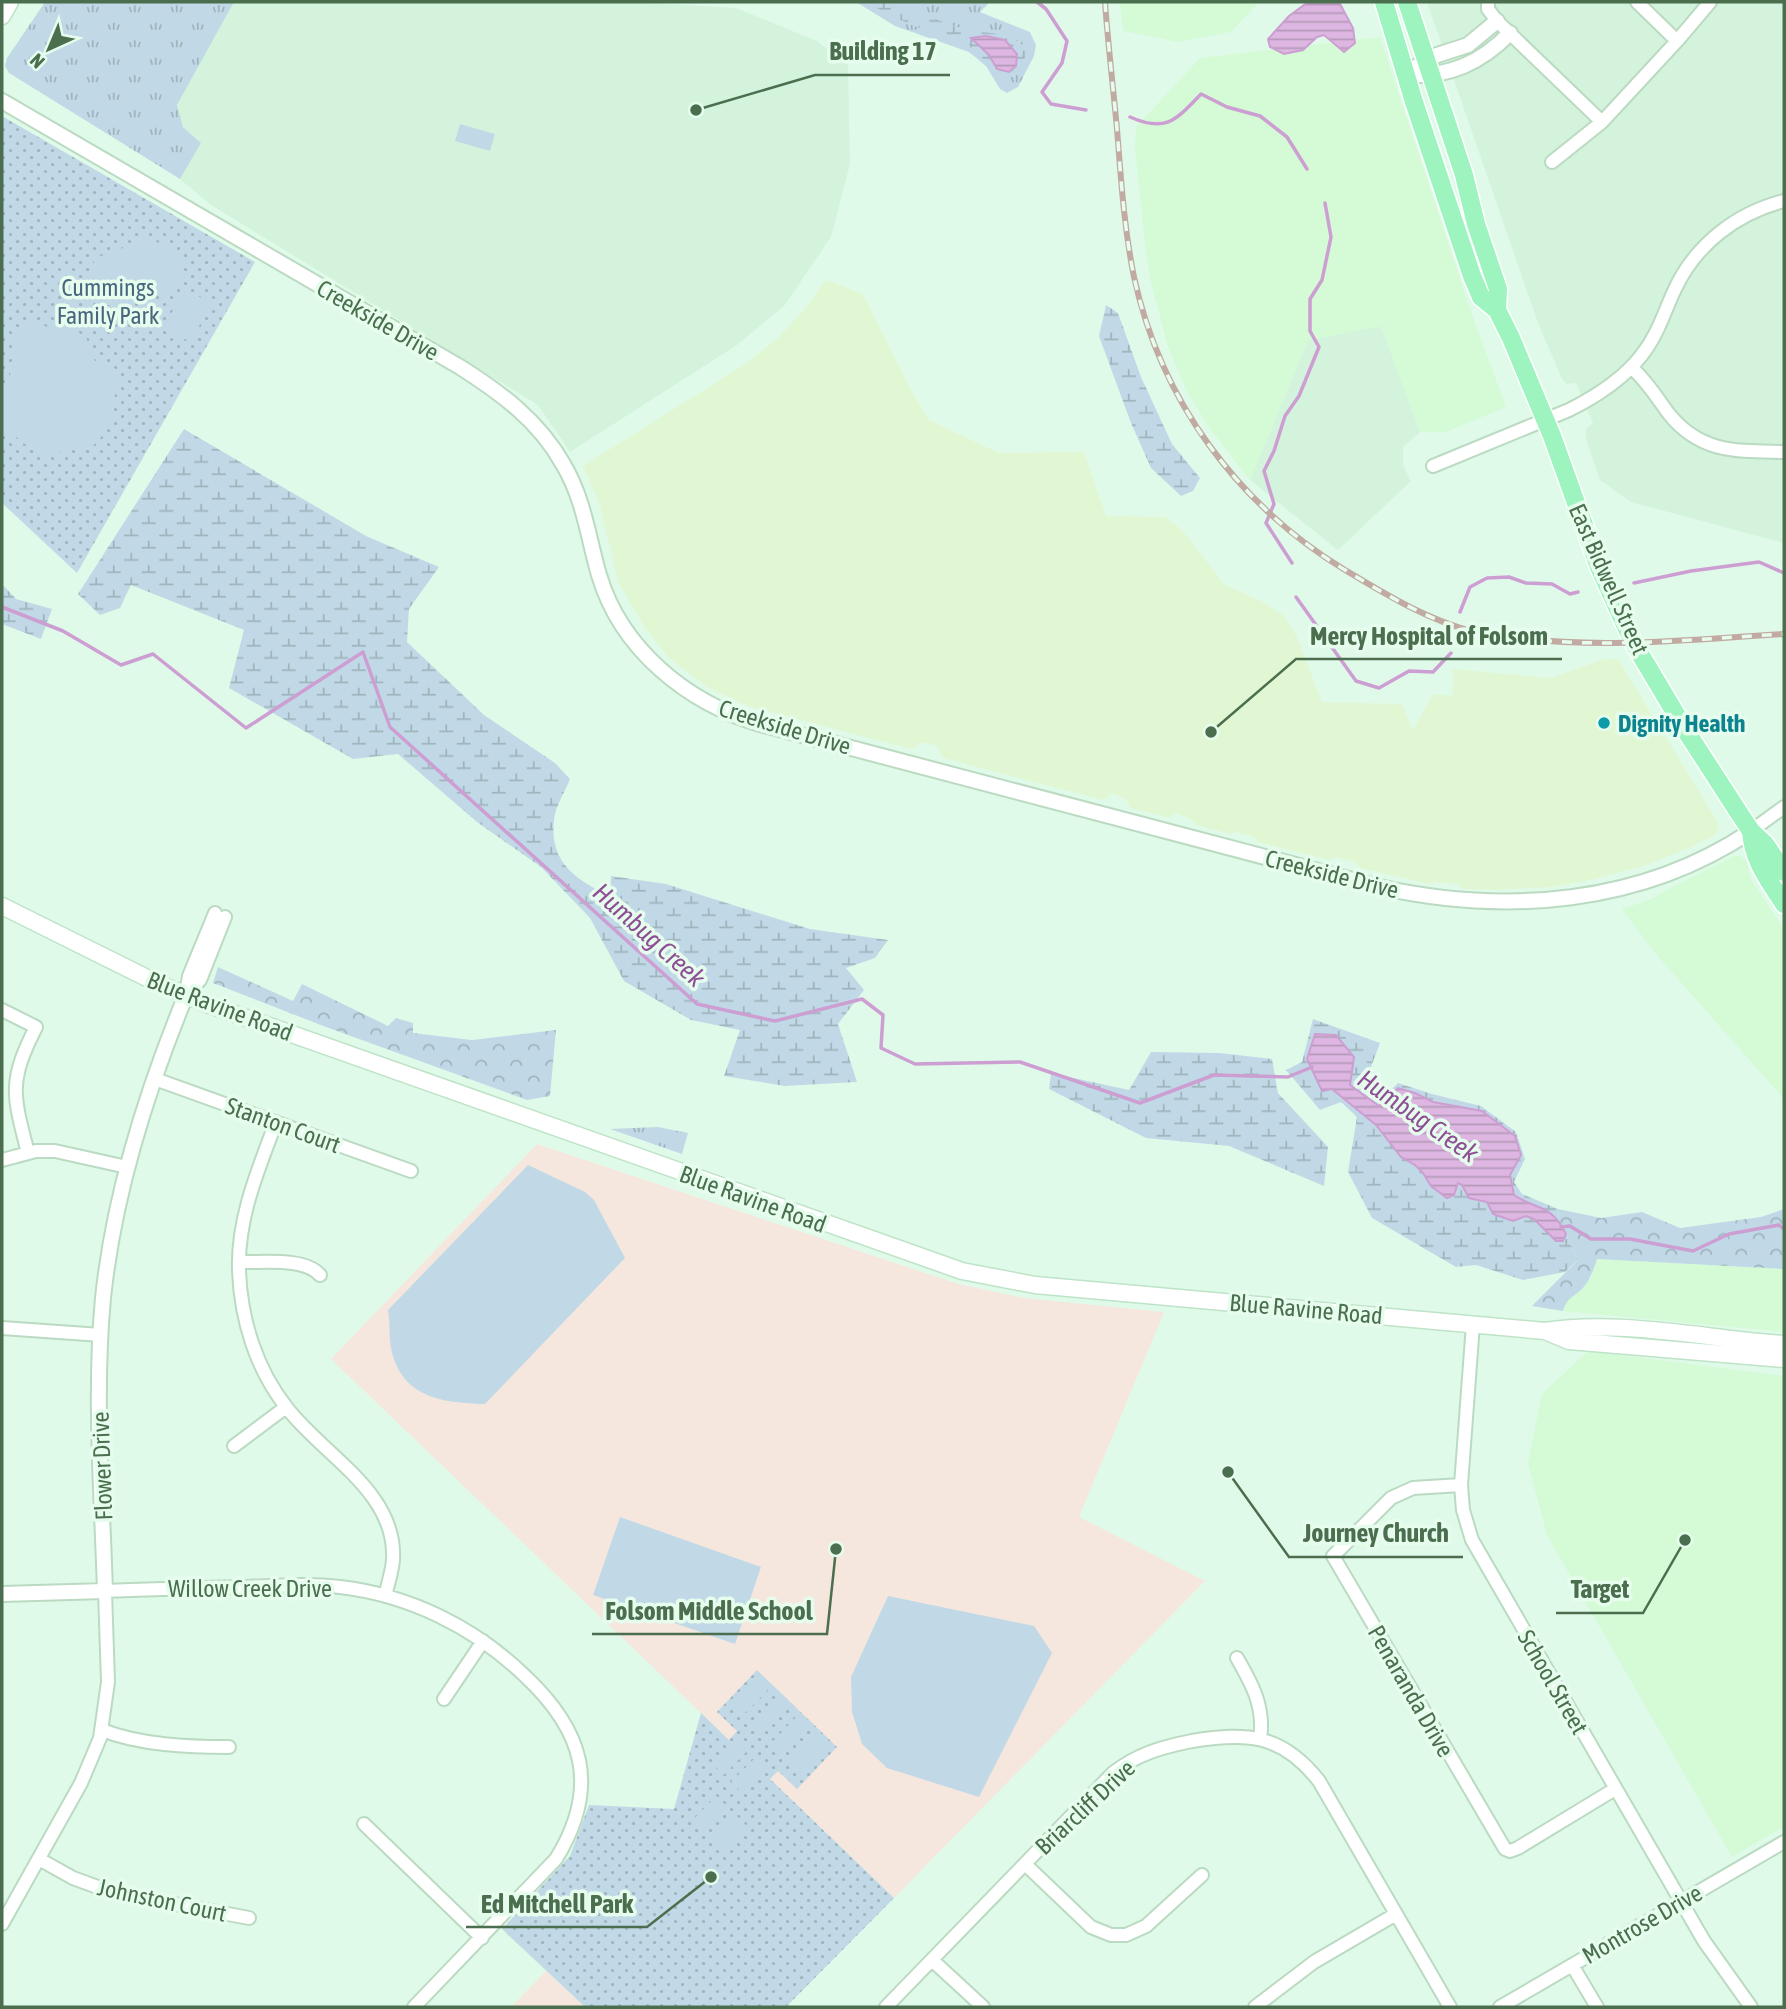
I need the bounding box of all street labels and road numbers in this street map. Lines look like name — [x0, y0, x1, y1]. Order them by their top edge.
street label: Creekside Drive — [312, 274, 444, 366]
street label: East Bidwell Street — [1564, 500, 1654, 659]
street label: Creekside Drive — [716, 694, 854, 760]
street label: Creekside Drive — [1263, 844, 1401, 904]
street label: Blue Ravine Road — [143, 966, 297, 1046]
street label: Stanton Court — [222, 1092, 344, 1158]
street label: Blue Ravine Road — [676, 1160, 830, 1238]
street label: Blue Ravine Road — [1228, 1289, 1384, 1329]
street label: Flower Drive — [87, 1411, 117, 1521]
street label: Willow Creek Drive — [168, 1575, 332, 1602]
street label: Penaranda Drive — [1363, 1621, 1459, 1761]
street label: School Street — [1512, 1625, 1594, 1739]
street label: Briarcliff Drive — [1030, 1754, 1140, 1860]
street label: Johnston Court — [95, 1873, 229, 1927]
street label: Montrose Drive — [1577, 1879, 1707, 1969]

